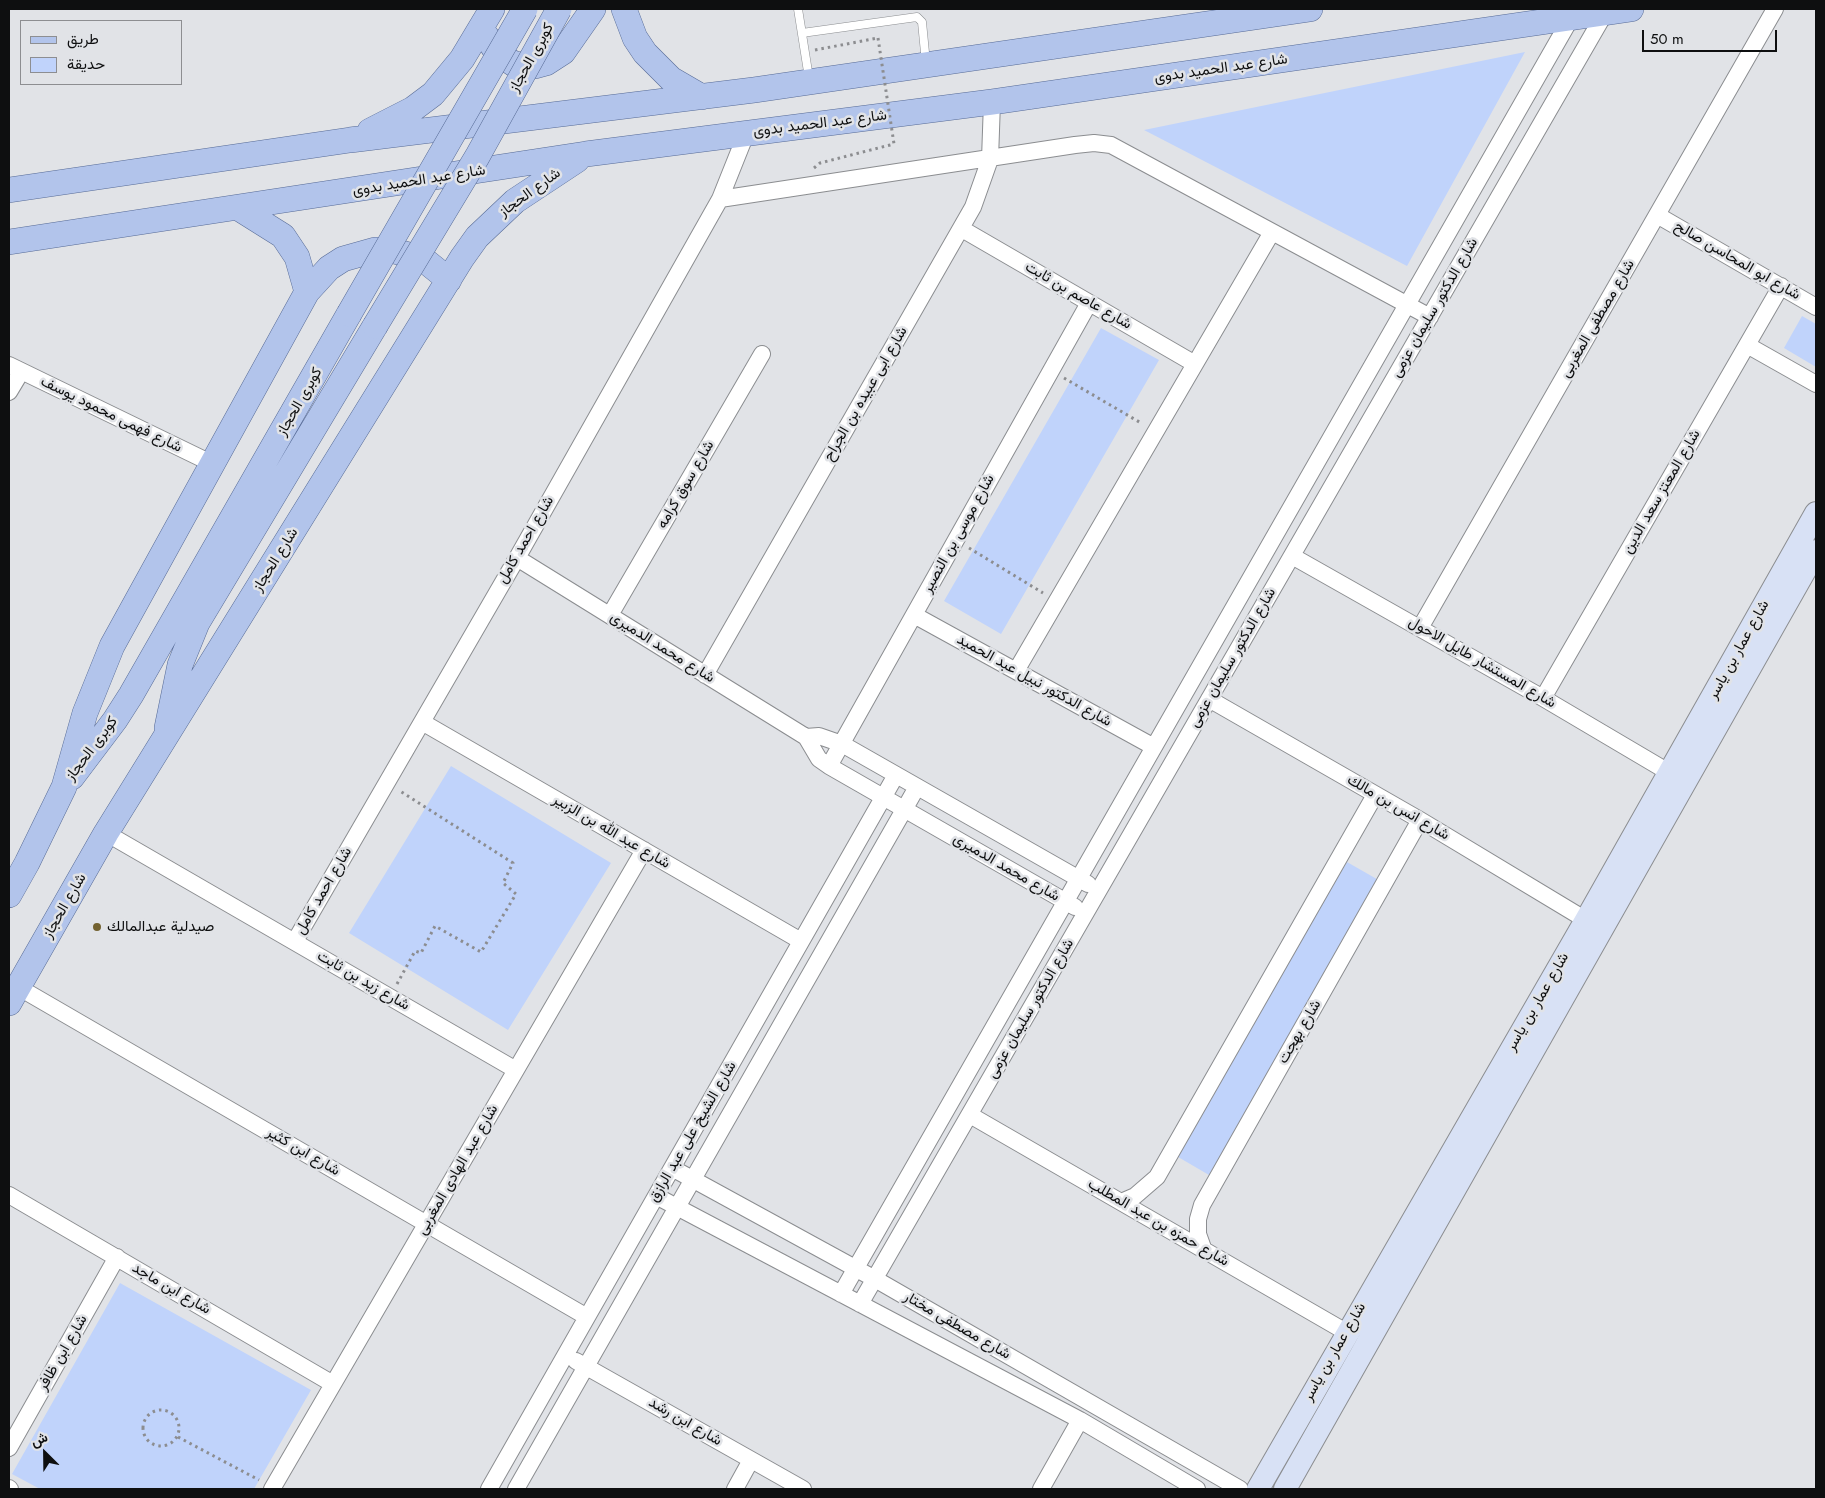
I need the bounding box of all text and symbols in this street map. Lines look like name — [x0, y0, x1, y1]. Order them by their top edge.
legend — [20, 20, 182, 85]
street label: كوبرى الحجاز — [506, 20, 558, 96]
scale bar — [1645, 20, 1780, 52]
text: طريق — [67, 28, 99, 50]
text: 50 m — [1650, 28, 1684, 50]
street label: شارع عبد الحميد بدوى — [1153, 51, 1289, 87]
text: حديقة — [67, 53, 105, 75]
street label: شارع عبد الحميد بدوى — [752, 107, 888, 141]
street label: شارع عبد الحميد بدوى — [351, 162, 487, 200]
street label: شارع الحجاز — [496, 165, 564, 221]
street label: شارع ابو المحاسن صالح — [1671, 218, 1803, 304]
street label: شارع الدكتور سليمان عزمى — [1388, 235, 1482, 381]
street label: شارع مصطفى المغربى — [1557, 257, 1639, 381]
street label: شارع عاصم بن ثابت — [1022, 258, 1134, 334]
street label: شارع ابى عبيده بن الجراح — [820, 324, 912, 464]
street label: كوبرى الحجاز — [273, 365, 327, 439]
street label: شارع فهمى محمود يوسف — [37, 373, 185, 457]
street label: شارع المعتز سعد الدين — [1619, 427, 1705, 557]
street label: شارع سوق كرامه — [654, 438, 718, 532]
street label: شارع موسى بن النصير — [919, 472, 999, 596]
street label: شارع احمد كامل — [494, 493, 558, 587]
street label: شارع الحجاز — [249, 525, 303, 595]
street label: شارع الدكتور سليمان عزمى — [1186, 585, 1280, 731]
street label: شارع عمار بن ياسر — [1704, 597, 1774, 703]
street label: شارع محمد الدميرى — [606, 609, 718, 687]
street label: شارع المستشار طايل الاحول — [1405, 613, 1559, 713]
street label: شارع الدكتور نبيل عبد الحميد — [953, 631, 1115, 731]
street label: كوبرى الحجاز — [62, 713, 122, 785]
street label: شارع انس بن مالك — [1344, 771, 1452, 845]
street label: شارع عبد الله بن الزبير — [549, 791, 673, 873]
street label: شارع محمد الدميرى — [950, 830, 1062, 906]
street label: شارع احمد كامل — [292, 844, 356, 938]
street label: شارع الحجاز — [39, 870, 91, 942]
place label: صيدلية عبدالمالك — [107, 918, 214, 936]
marker: صيدلية عبدالمالك — [91, 921, 103, 933]
street label: شارع الدكتور سليمان عزمى — [984, 936, 1078, 1082]
street label: شارع زيد بن ثابت — [313, 947, 413, 1015]
street label: شارع عمار بن ياسر — [1503, 950, 1573, 1054]
street label: شارع بهجت — [1275, 997, 1325, 1067]
street label: شارع الشيخ على عبد الرازق — [645, 1058, 741, 1206]
street label: شارع عبد الهادى المغربى — [413, 1102, 503, 1238]
street label: شارع ابن كثير — [263, 1124, 343, 1180]
street label: شارع حمزه بن عبد المطلب — [1084, 1175, 1232, 1271]
street label: شارع ابن ماجد — [128, 1259, 214, 1319]
street label: شارع مصطفى مختار — [900, 1288, 1014, 1364]
street label: شارع عمار بن ياسر — [1300, 1300, 1370, 1404]
street label: شارع ابن ظافر — [34, 1312, 92, 1394]
street label: شارع ابن رشد — [645, 1394, 725, 1450]
text: ش — [27, 1427, 51, 1452]
north arrow — [20, 1428, 70, 1478]

